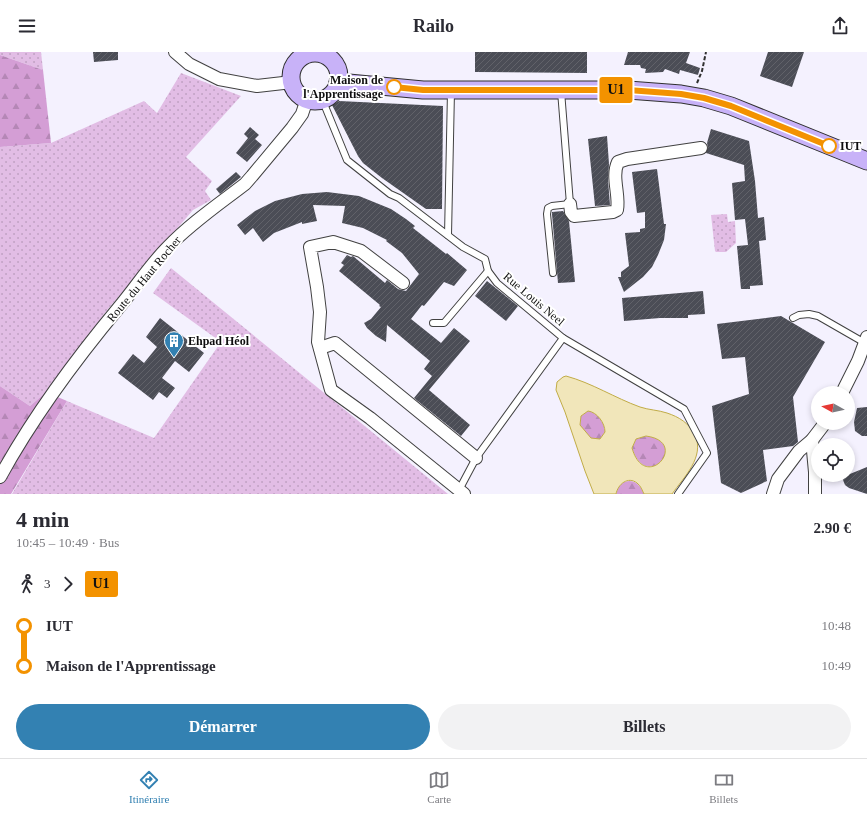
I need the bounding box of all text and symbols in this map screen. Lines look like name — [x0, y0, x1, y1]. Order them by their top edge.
icon: menu — [16, 15, 38, 37]
icon: share — [829, 15, 851, 37]
text: Railo — [413, 16, 454, 36]
place label: Maison de l'Apprentissage — [303, 73, 384, 101]
line badge: U1 — [598, 77, 634, 103]
marker: Maison de l'Apprentissage — [386, 79, 402, 95]
text: U1 — [607, 82, 625, 97]
marker: IUT — [821, 138, 837, 154]
place label: IUT — [840, 139, 861, 153]
street label: Route du Haut Rocher — [104, 233, 184, 325]
street label: Rue Louis Neel — [501, 269, 568, 329]
building icon: Ehpad Héol — [163, 330, 185, 358]
place label: Ehpad Héol — [188, 334, 250, 348]
north arrow — [811, 386, 855, 430]
map controls — [811, 386, 855, 482]
button: locate — [811, 438, 855, 482]
text: 4 min — [16, 507, 69, 532]
text: 2.90 € — [814, 520, 851, 536]
text: 10:45 – 10:49 · Bus — [16, 535, 119, 550]
icon: walk — [16, 573, 38, 595]
icon: forward — [57, 573, 79, 595]
text: 3 — [44, 576, 51, 591]
text: U1 — [93, 576, 110, 591]
text: IUT — [46, 618, 73, 634]
text: 10:48 — [821, 618, 851, 633]
text: Maison de l'Apprentissage — [46, 658, 216, 674]
text: 10:49 — [821, 658, 851, 673]
button: Démarrer — [16, 704, 430, 750]
button: Billets — [438, 704, 851, 750]
tab: Itinéraire — [129, 769, 169, 805]
tab: Carte — [427, 769, 451, 805]
tab: Billets — [709, 769, 738, 805]

